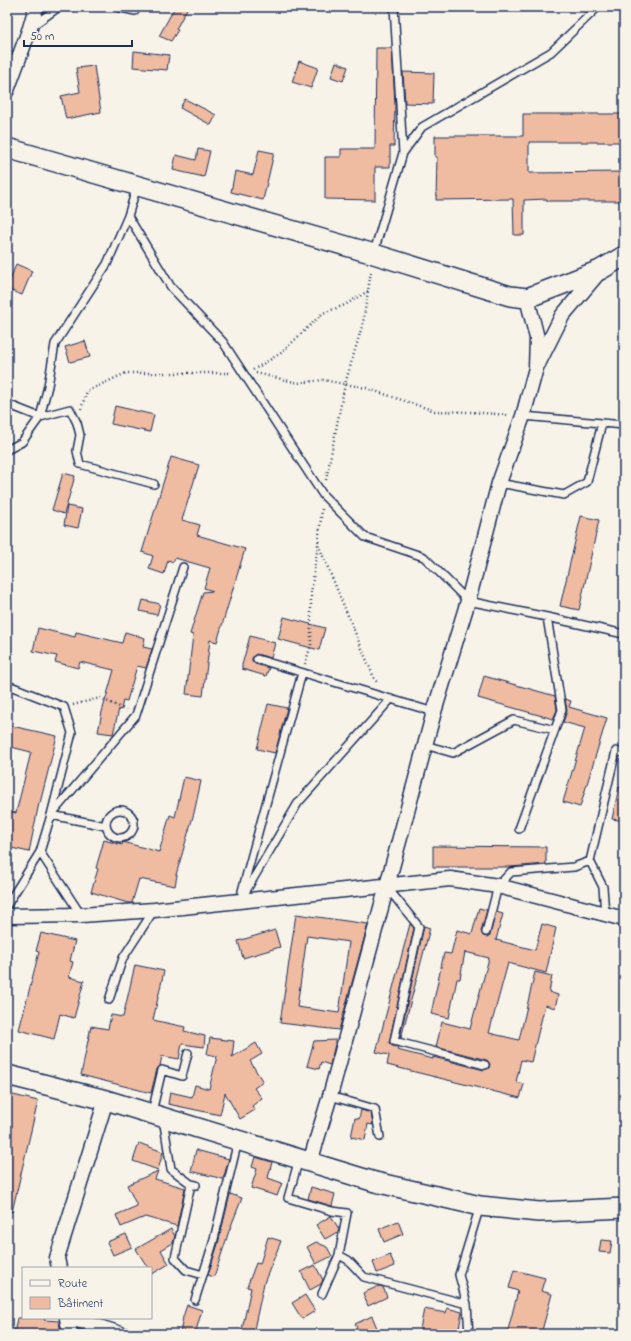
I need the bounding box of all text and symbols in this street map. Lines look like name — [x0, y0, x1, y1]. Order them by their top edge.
scale bar — [24, 22, 132, 48]
text: 50 m — [30, 28, 54, 46]
legend — [22, 1267, 152, 1319]
text: Route — [58, 1275, 88, 1293]
text: Bâtiment — [57, 1295, 103, 1313]

